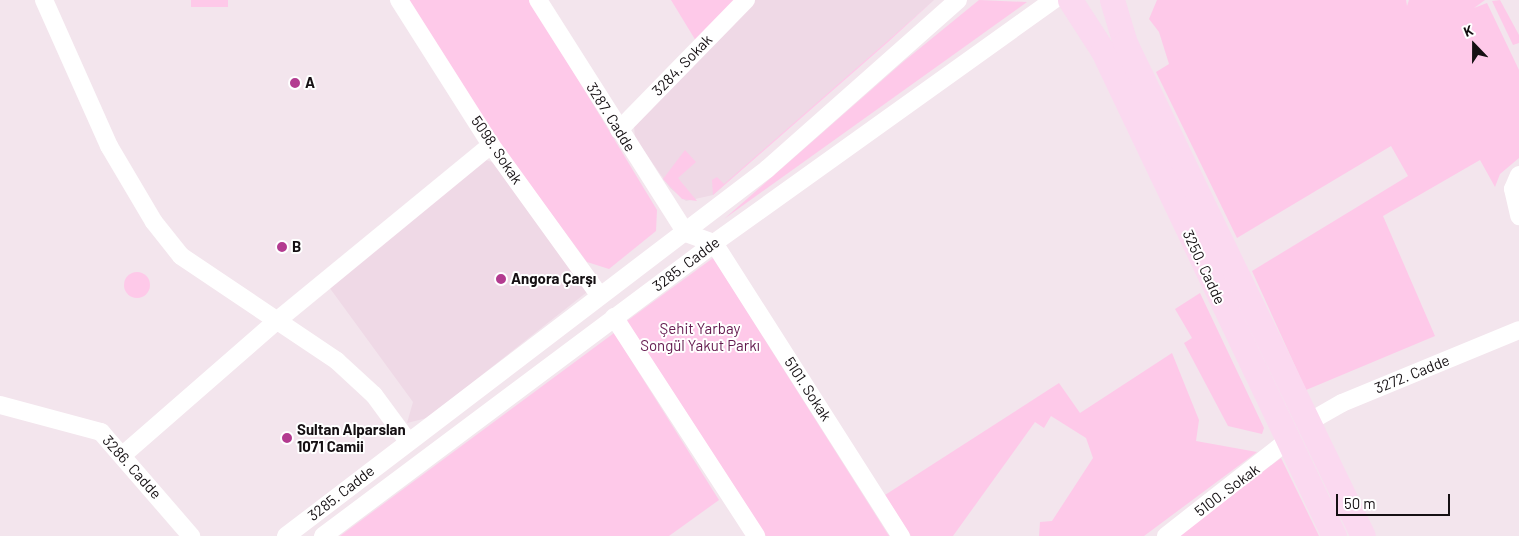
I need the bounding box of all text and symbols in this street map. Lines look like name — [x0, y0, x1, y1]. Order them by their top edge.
north arrow — [1449, 20, 1499, 70]
text: K — [1461, 21, 1475, 40]
street label: 3284. Sokak — [648, 31, 716, 99]
place label: A — [305, 74, 315, 92]
marker: A — [289, 77, 301, 89]
street label: 3287. Cadde — [583, 79, 639, 155]
street label: 5098. Sokak — [468, 112, 526, 188]
street label: 3250. Cadde — [1179, 227, 1229, 307]
street label: 3285. Cadde — [649, 233, 723, 295]
place label: B — [292, 238, 301, 256]
marker: B — [276, 241, 288, 253]
place label: Angora Çarşı — [511, 270, 596, 288]
marker: Angora Çarşı — [495, 273, 507, 285]
park label: Şehit Yarbay Songül Yakut Parkı — [640, 319, 760, 354]
street label: 3272. Cadde — [1372, 351, 1452, 397]
street label: 5101. Sokak — [781, 354, 835, 424]
place label: Sultan Alparslan 1071 Camii — [297, 420, 406, 455]
street label: 3286. Cadde — [99, 431, 165, 503]
marker: Sultan Alparslan 1071 Camii — [281, 432, 293, 444]
street label: 5100. Sokak — [1191, 460, 1263, 520]
street label: 3285. Cadde — [304, 461, 378, 525]
scale bar — [1339, 484, 1453, 516]
text: 50 m — [1344, 494, 1376, 512]

